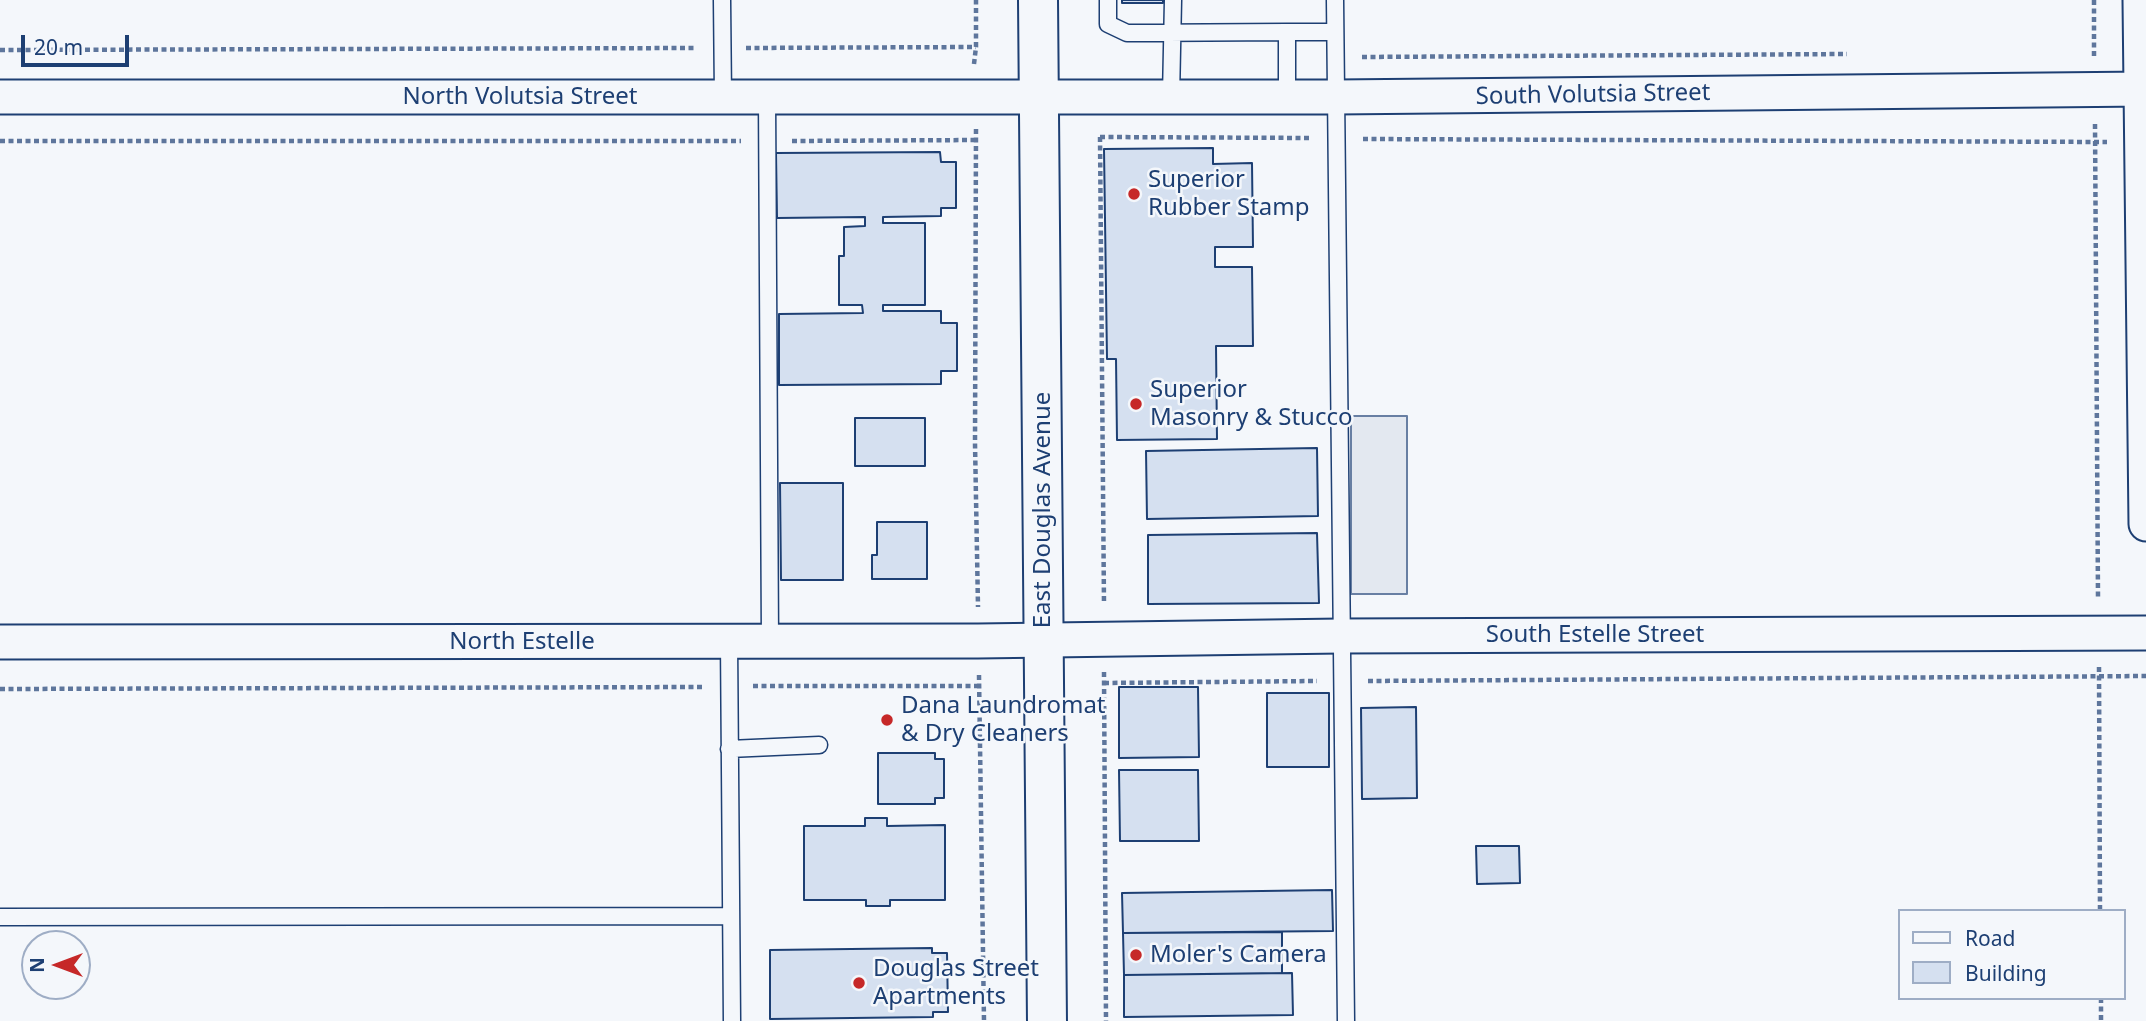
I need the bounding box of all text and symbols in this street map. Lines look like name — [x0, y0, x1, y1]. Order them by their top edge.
scale bar — [24, 21, 133, 65]
text: 20 m — [34, 33, 83, 61]
street label: South Volutsia Street — [1475, 79, 1711, 111]
street label: North Volutsia Street — [403, 83, 637, 111]
place label: Superior Rubber Stamp — [1148, 166, 1309, 222]
marker: Superior Rubber Stamp — [1126, 186, 1142, 202]
place label: Superior Masonry & Stucco — [1150, 376, 1353, 432]
street label: East Douglas Avenue — [1029, 392, 1057, 628]
marker: Superior Masonry & Stucco — [1128, 396, 1144, 412]
street label: South Estelle Street — [1486, 621, 1704, 649]
street label: North Estelle — [449, 628, 595, 656]
place label: Dana Laundromat & Dry Cleaners — [901, 692, 1106, 748]
marker: Dana Laundromat & Dry Cleaners — [879, 712, 895, 728]
legend — [1898, 909, 2125, 1000]
text: Road — [1965, 924, 2015, 952]
north arrow — [21, 930, 91, 1000]
place label: Moler's Camera — [1150, 941, 1327, 969]
marker: Moler's Camera — [1128, 947, 1144, 963]
place label: Douglas Street Apartments — [873, 955, 1039, 1011]
text: N — [24, 957, 50, 973]
text: Building — [1965, 959, 2047, 987]
marker: Douglas Street Apartments — [851, 975, 867, 991]

